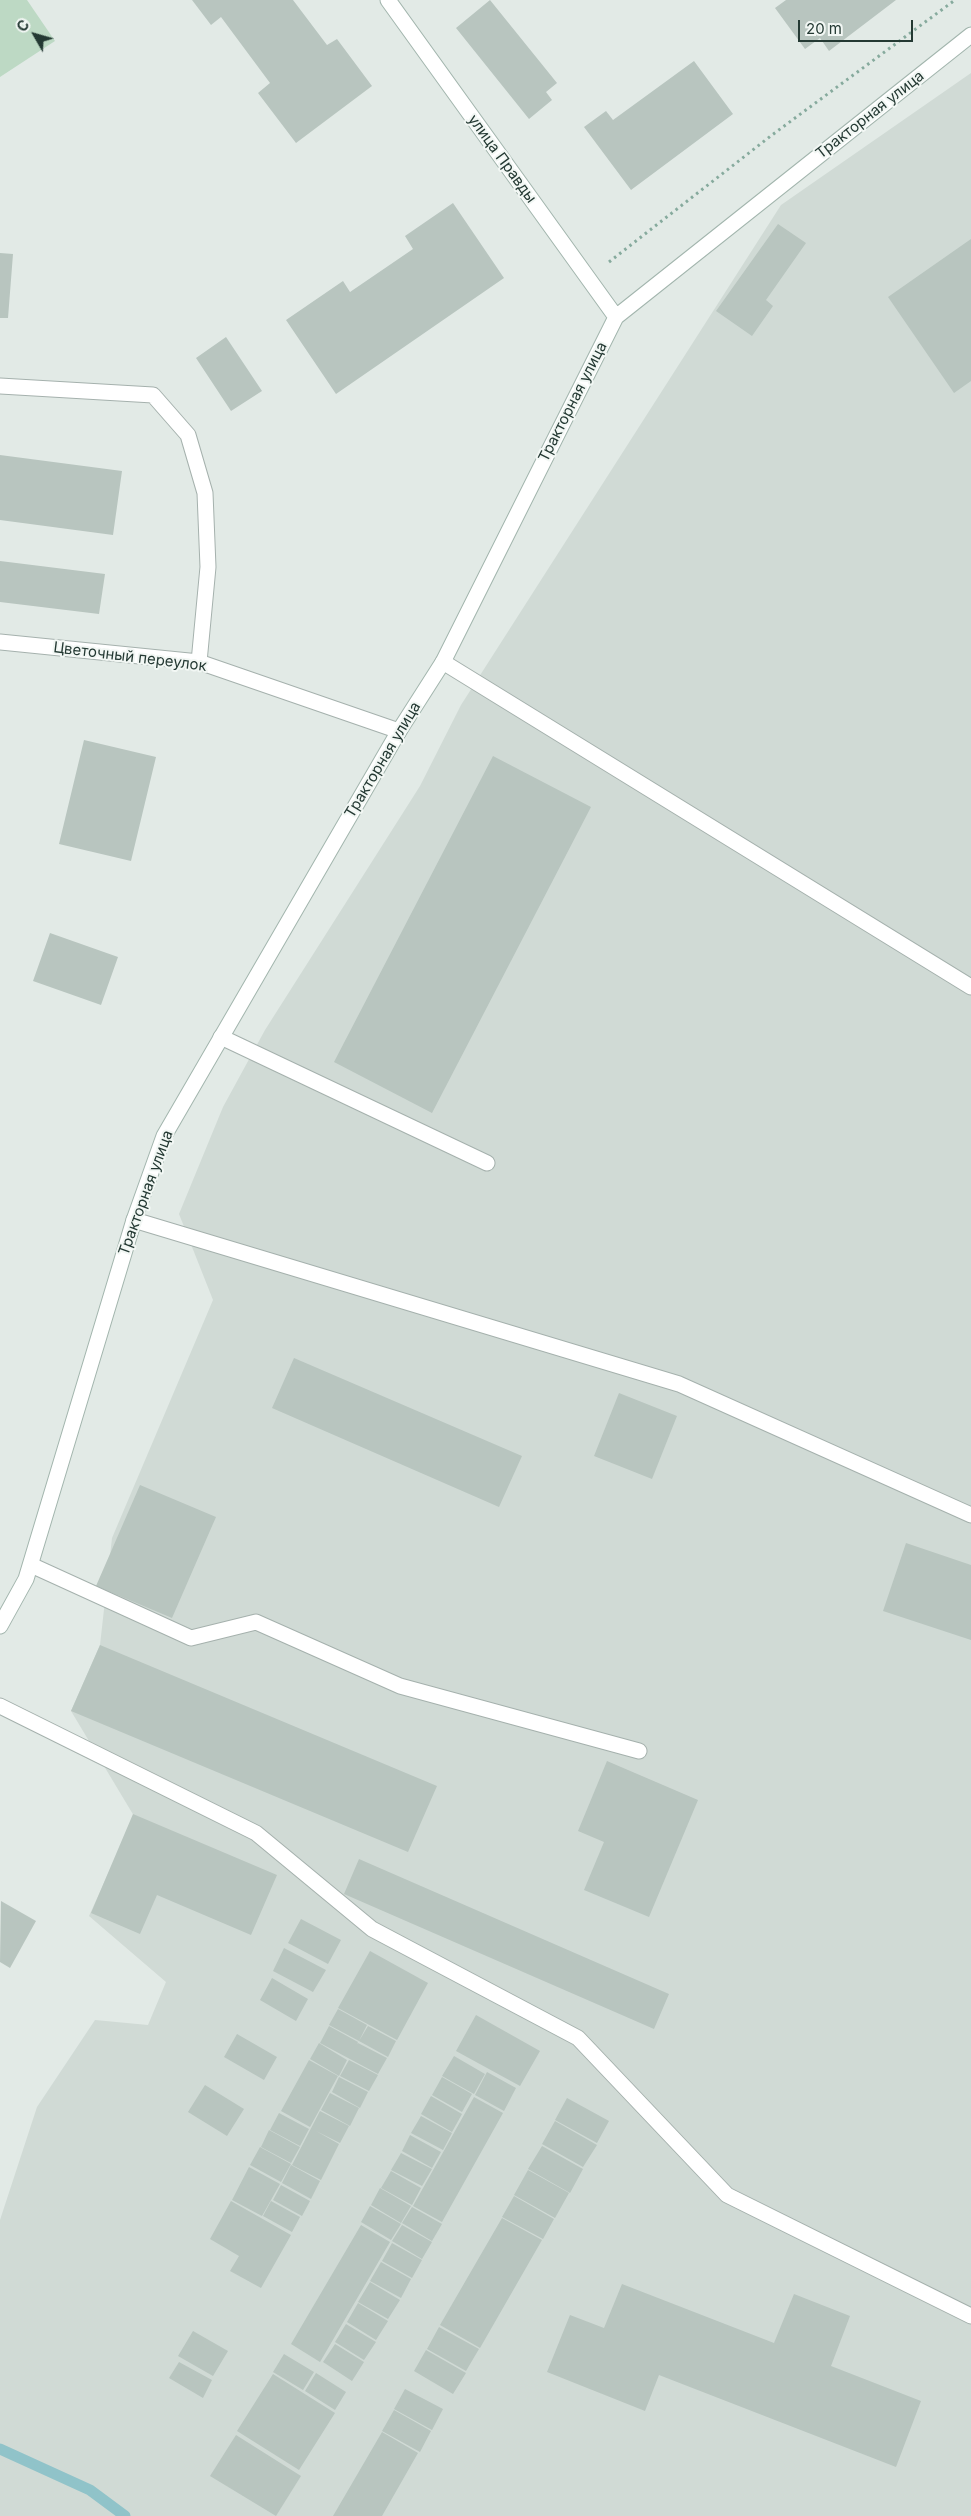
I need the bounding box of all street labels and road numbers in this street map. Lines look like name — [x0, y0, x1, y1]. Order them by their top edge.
street label: Тракторная улица — [812, 67, 928, 163]
street label: улица Правды — [464, 111, 540, 207]
street label: Тракторная улица — [535, 339, 611, 465]
street label: Цветочный переулок — [52, 639, 208, 675]
street label: Тракторная улица — [341, 699, 425, 821]
street label: Тракторная улица — [115, 1128, 177, 1258]

